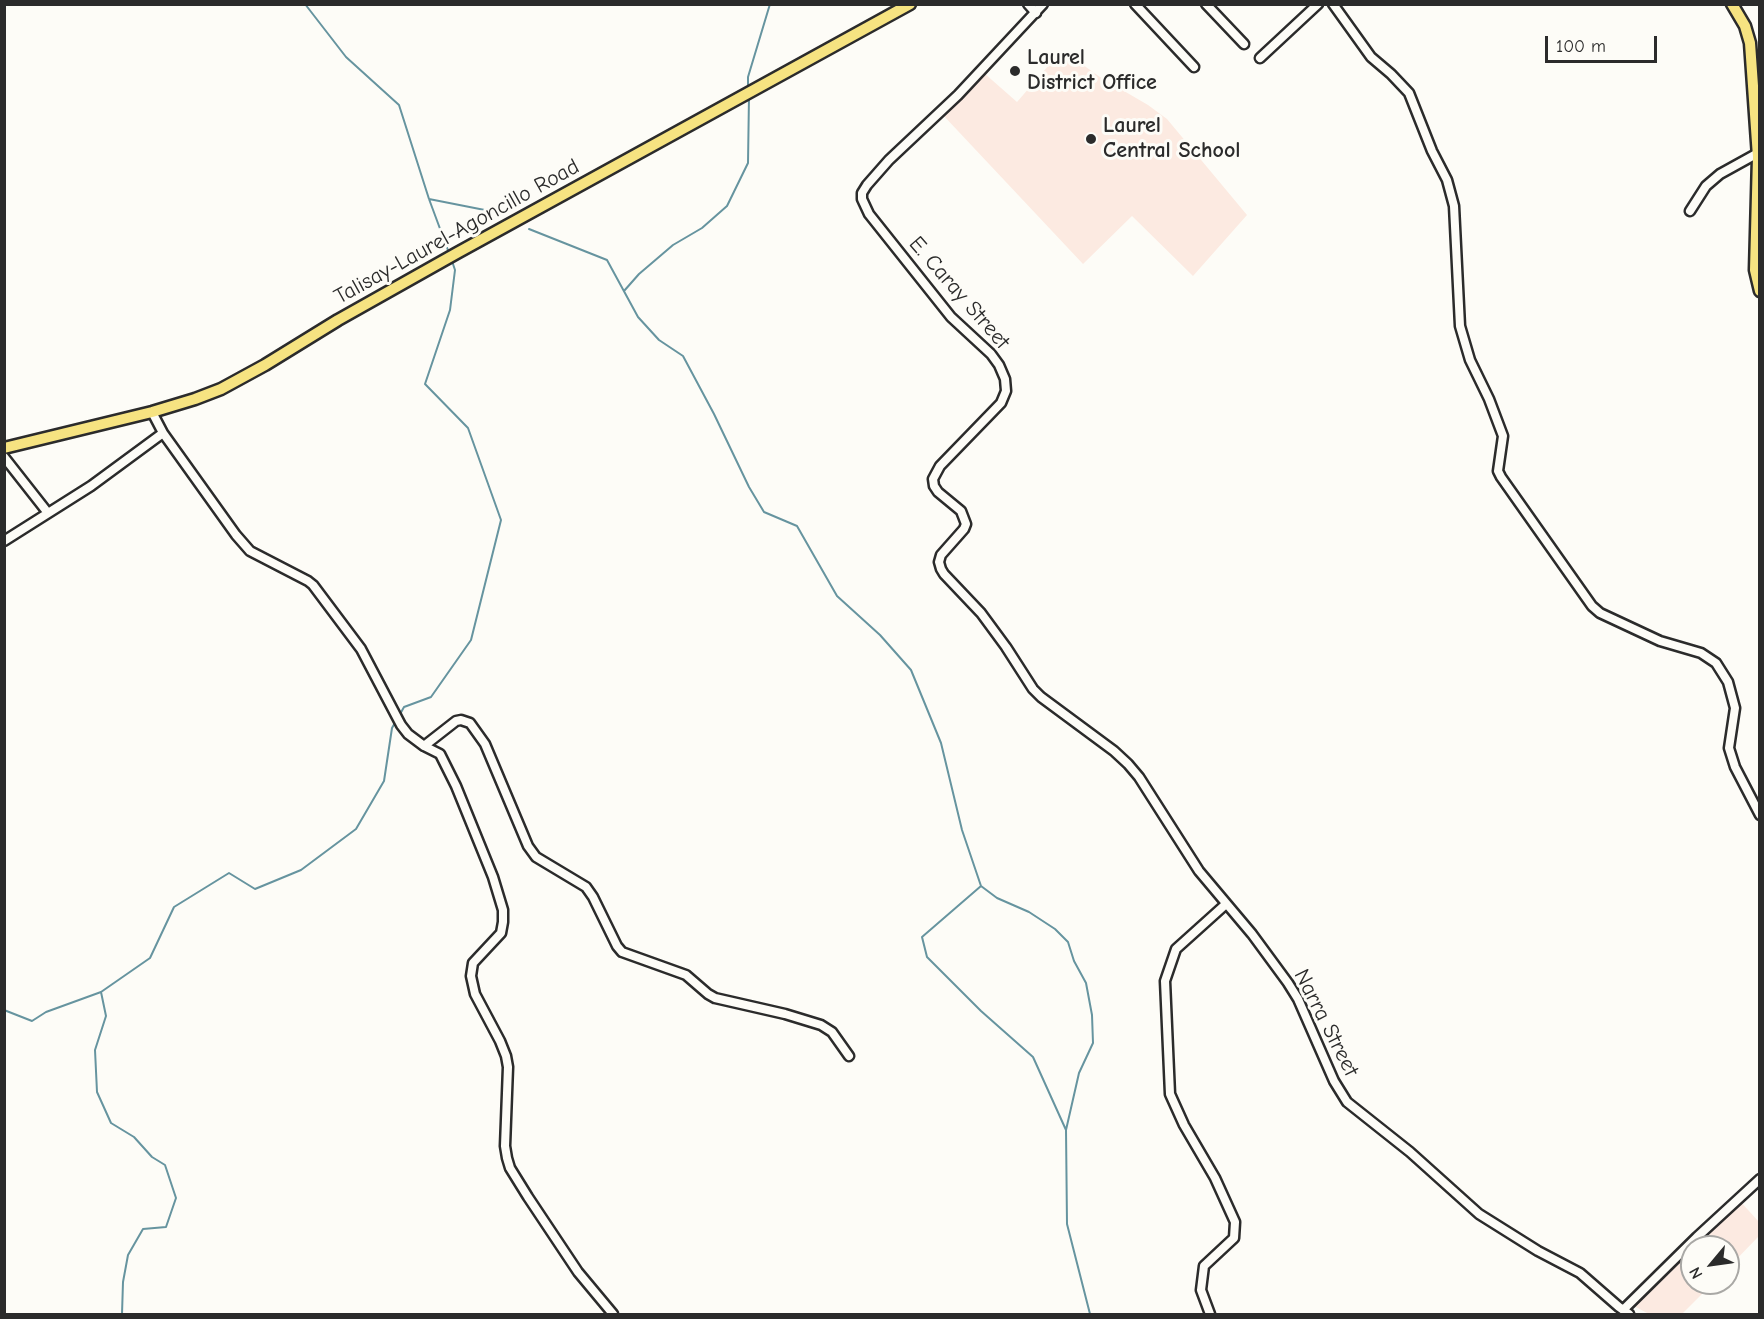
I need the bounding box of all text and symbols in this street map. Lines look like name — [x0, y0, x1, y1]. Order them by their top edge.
scale bar — [1548, 24, 1660, 62]
text: 100 m — [1556, 36, 1606, 57]
place label: Laurel District Office — [1027, 45, 1157, 96]
marker: Laurel District Office — [1008, 64, 1022, 78]
place label: Laurel Central School — [1103, 113, 1240, 164]
marker: Laurel Central School — [1084, 132, 1098, 146]
street label: Talisay-Laurel-Agoncillo Road — [330, 154, 584, 310]
street label: E. Caray Street — [903, 231, 1015, 355]
street label: Narra Street — [1288, 965, 1364, 1081]
north arrow — [1680, 1235, 1740, 1295]
text: N — [1686, 1264, 1706, 1282]

